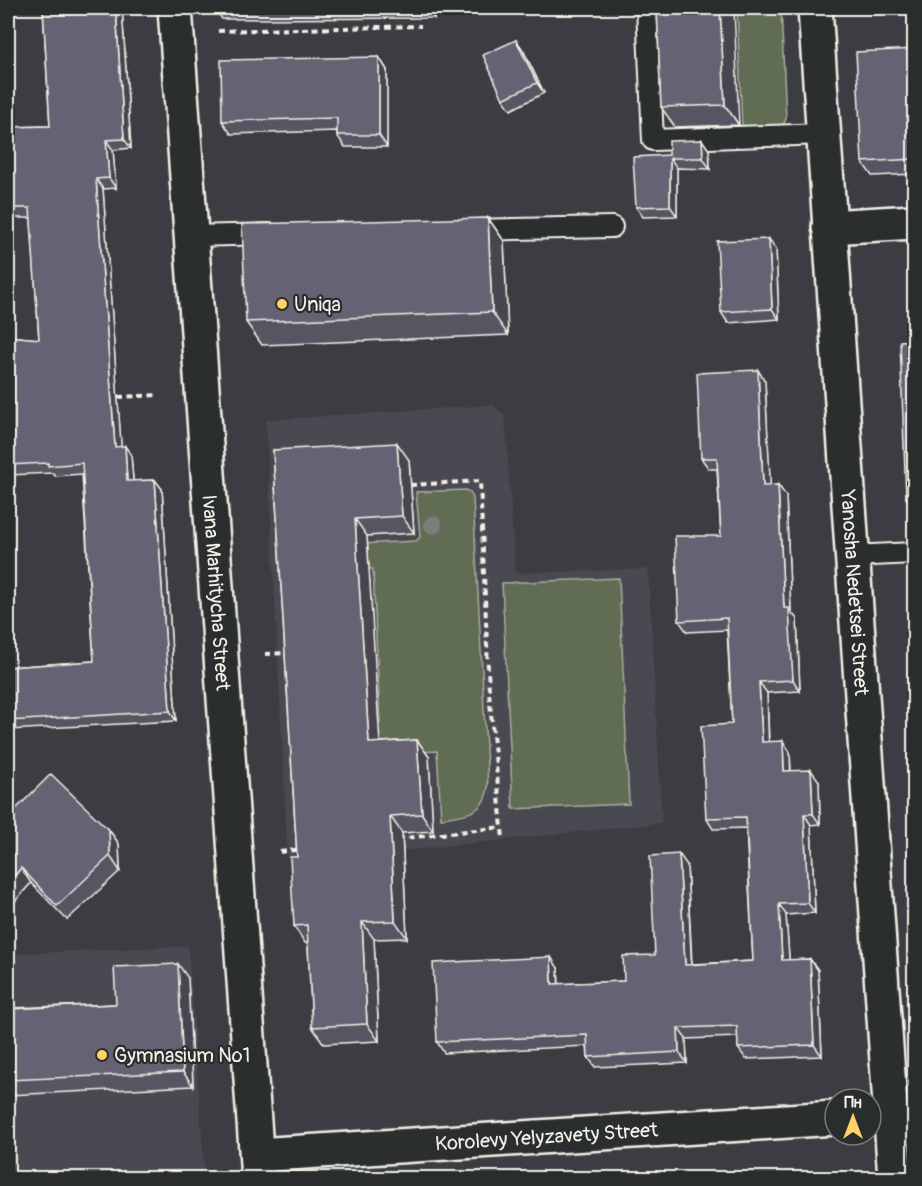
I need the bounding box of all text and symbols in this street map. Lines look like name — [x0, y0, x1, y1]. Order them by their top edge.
place label: Uniqa — [294, 292, 341, 317]
marker: Uniqa — [275, 297, 289, 311]
street label: Yanosha Nedetsei Street — [835, 488, 874, 697]
street label: Ivana Marhitycha Street — [197, 494, 235, 692]
place label: Gymnasium №1 — [114, 1043, 250, 1068]
marker: Gymnasium №1 — [95, 1048, 109, 1062]
north arrow — [823, 1087, 883, 1147]
text: Пн — [844, 1093, 862, 1113]
street label: Korolevy Yelyzavety Street — [434, 1117, 660, 1157]

